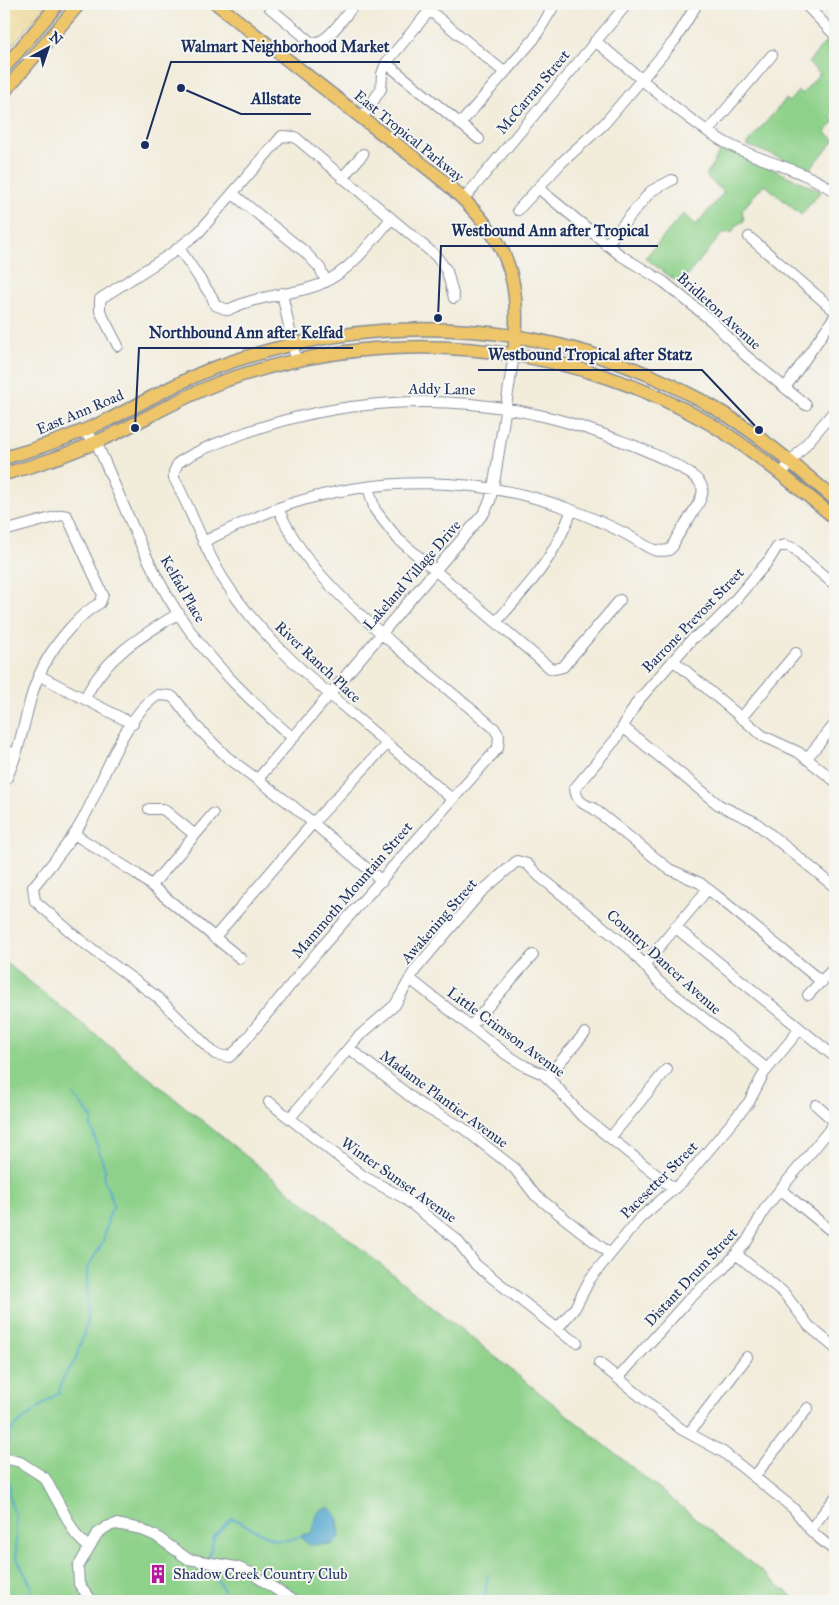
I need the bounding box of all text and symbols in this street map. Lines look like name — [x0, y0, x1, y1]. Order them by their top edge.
north arrow — [22, 22, 72, 72]
text: N — [46, 28, 66, 49]
callout: Walmart Neighborhood Market — [171, 31, 400, 62]
text: Walmart Neighborhood Market — [181, 37, 390, 57]
street label: McCarran Street — [493, 46, 574, 138]
callout: Allstate — [241, 83, 311, 114]
street label: East Tropical Parkway — [351, 86, 468, 186]
text: Allstate — [250, 89, 301, 108]
callout: Westbound Ann after Tropical — [441, 215, 658, 246]
text: Westbound Ann after Tropical — [451, 221, 649, 241]
street label: Bridleton Avenue — [673, 269, 765, 353]
callout: Northbound Ann after Kelfad — [139, 317, 353, 348]
text: Northbound Ann after Kelfad — [149, 323, 344, 342]
callout: Westbound Tropical after Statz — [478, 339, 702, 370]
text: Westbound Tropical after Statz — [488, 345, 693, 365]
street label: Addy Lane — [407, 379, 476, 399]
street label: East Ann Road — [34, 385, 127, 438]
street label: Lakeland Village Drive — [359, 516, 465, 634]
street label: Kelfad Place — [157, 552, 209, 626]
street label: Barrone Prevost Street — [638, 563, 748, 676]
street label: River Ranch Place — [271, 618, 365, 706]
street label: Mammoth Mountain Street — [288, 818, 417, 962]
street label: Awakening Street — [397, 874, 481, 968]
street label: Country Dancer Avenue — [603, 906, 725, 1018]
street label: Little Crimson Avenue — [444, 983, 568, 1081]
street label: Madame Plantier Avenue — [376, 1046, 512, 1152]
street label: Winter Sunset Avenue — [338, 1133, 460, 1227]
street label: Pacesetter Street — [617, 1137, 702, 1222]
street label: Distant Drum Street — [641, 1223, 742, 1330]
building icon: Shadow Creek Country Club — [147, 1563, 169, 1585]
place label: Shadow Creek Country Club — [173, 1565, 348, 1583]

